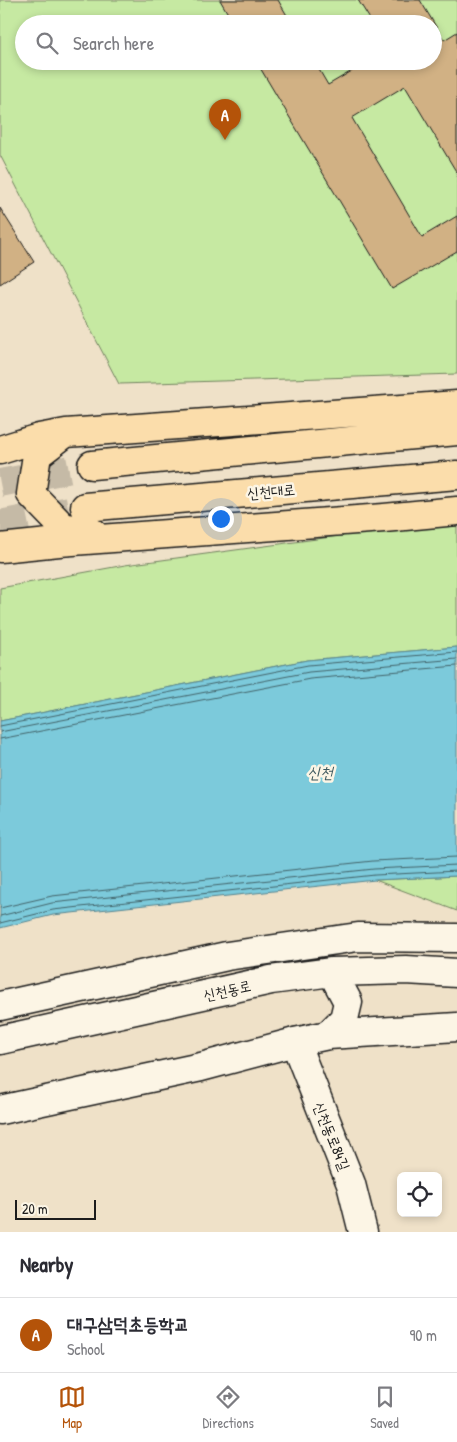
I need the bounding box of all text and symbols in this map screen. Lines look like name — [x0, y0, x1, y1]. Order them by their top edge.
search box — [15, 15, 442, 70]
icon: search — [33, 29, 61, 57]
text: Search here — [73, 30, 154, 56]
pin: A — [209, 99, 241, 140]
street label: 신천대로 — [246, 478, 296, 504]
your location — [208, 506, 234, 532]
water label: 신천 — [307, 761, 335, 783]
street label: 신천동로 — [201, 975, 253, 1005]
street label: 신천동로84길 — [309, 1098, 355, 1174]
map controls — [397, 1172, 442, 1217]
button: locate — [397, 1172, 442, 1217]
scale bar — [15, 1197, 96, 1220]
text: 20 m — [22, 1199, 48, 1218]
text: Nearby — [20, 1250, 73, 1279]
text: 대구삼덕초등학교 — [67, 1311, 189, 1337]
text: A — [32, 1324, 40, 1346]
text: 90 m — [409, 1324, 437, 1346]
text: School — [67, 1338, 104, 1360]
tab: Map — [58, 1383, 86, 1432]
tab: Directions — [202, 1383, 254, 1432]
tab: Saved — [370, 1383, 399, 1432]

